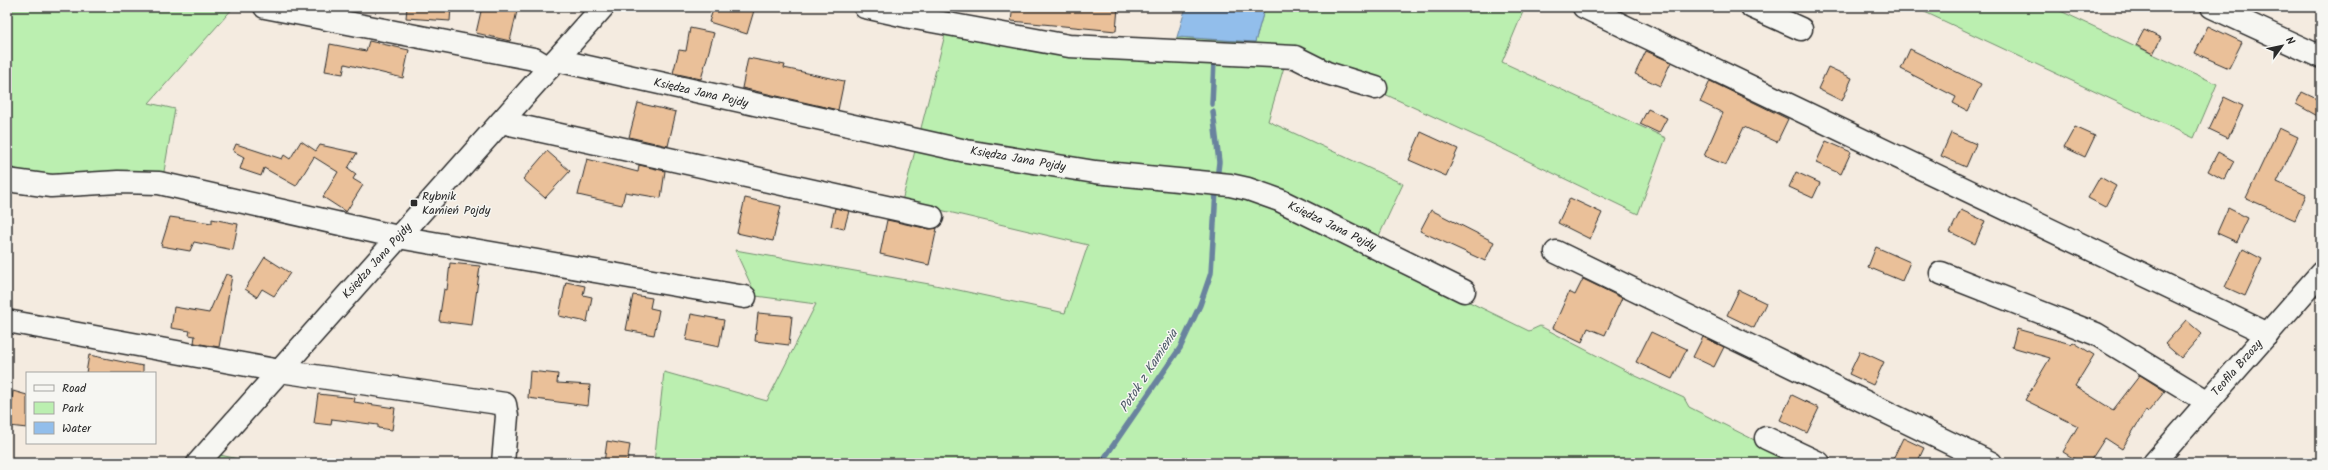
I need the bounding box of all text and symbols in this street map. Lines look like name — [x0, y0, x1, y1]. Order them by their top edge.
north arrow — [2262, 26, 2302, 66]
text: N — [2280, 33, 2299, 49]
street label: Księdza Jana Pojdy — [652, 73, 751, 113]
street label: Księdza Jana Pojdy — [969, 141, 1068, 177]
place label: Rybnik Kamień Pojdy — [422, 187, 491, 220]
street label: Księdza Jana Pojdy — [1284, 196, 1380, 256]
marker: Rybnik Kamień Pojdy — [409, 198, 419, 208]
street label: Księdza Jana Pojdy — [338, 218, 417, 303]
water label: Potok z Kamienia — [1114, 325, 1184, 417]
street label: Teofila Brzozy — [2207, 335, 2267, 401]
legend — [26, 372, 156, 444]
text: Road — [62, 379, 87, 398]
text: Park — [62, 399, 84, 418]
text: Water — [62, 419, 92, 438]

